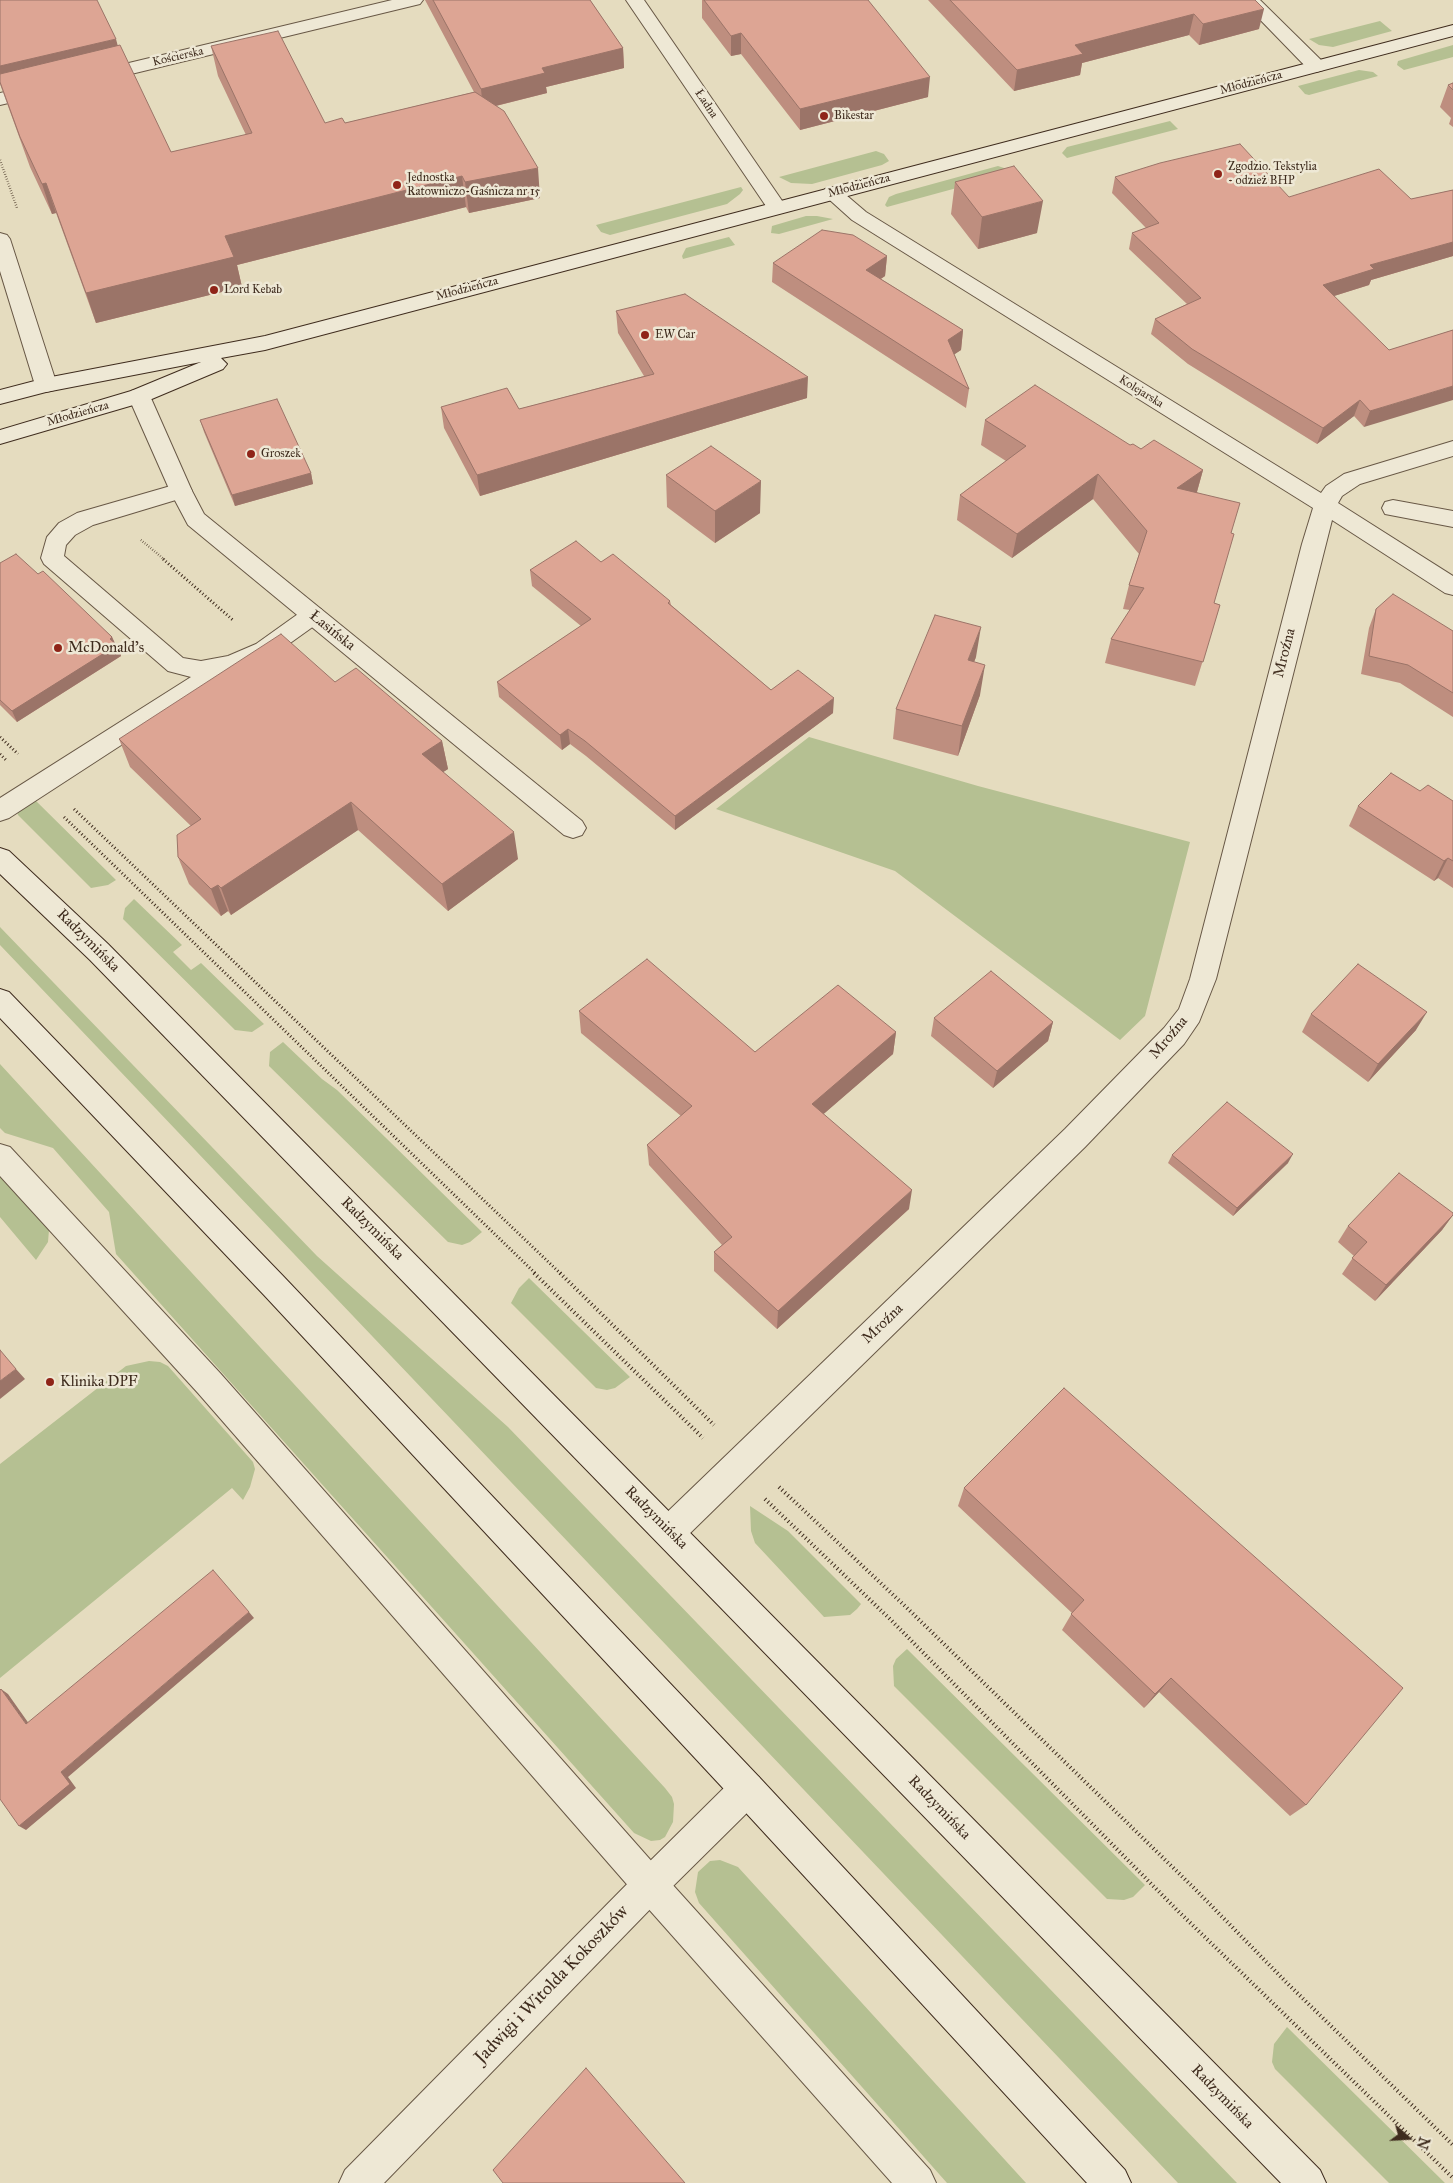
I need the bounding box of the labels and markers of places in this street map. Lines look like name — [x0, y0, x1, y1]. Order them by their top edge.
place label: Bikestar — [834, 109, 874, 123]
marker: Bikestar — [818, 110, 830, 122]
place label: Zgodzio. Tekstylia - odzież BHP — [1228, 160, 1317, 188]
marker: Zgodzio. Tekstylia - odzież BHP — [1212, 168, 1224, 180]
place label: Jednostka Ratowniczo-Gaśnicza nr 15 — [407, 171, 540, 199]
marker: Jednostka Ratowniczo-Gaśnicza nr 15 — [391, 179, 403, 191]
place label: Lord Kebab — [224, 283, 282, 297]
marker: Lord Kebab — [208, 284, 220, 296]
place label: EW Car — [655, 328, 695, 342]
marker: EW Car — [639, 329, 651, 341]
place label: Groszek — [261, 447, 301, 461]
marker: Groszek — [245, 448, 257, 460]
place label: McDonald's — [68, 639, 144, 657]
marker: McDonald's — [52, 642, 64, 654]
place label: Klinika DPF — [60, 1373, 138, 1391]
marker: Klinika DPF — [44, 1376, 56, 1388]

